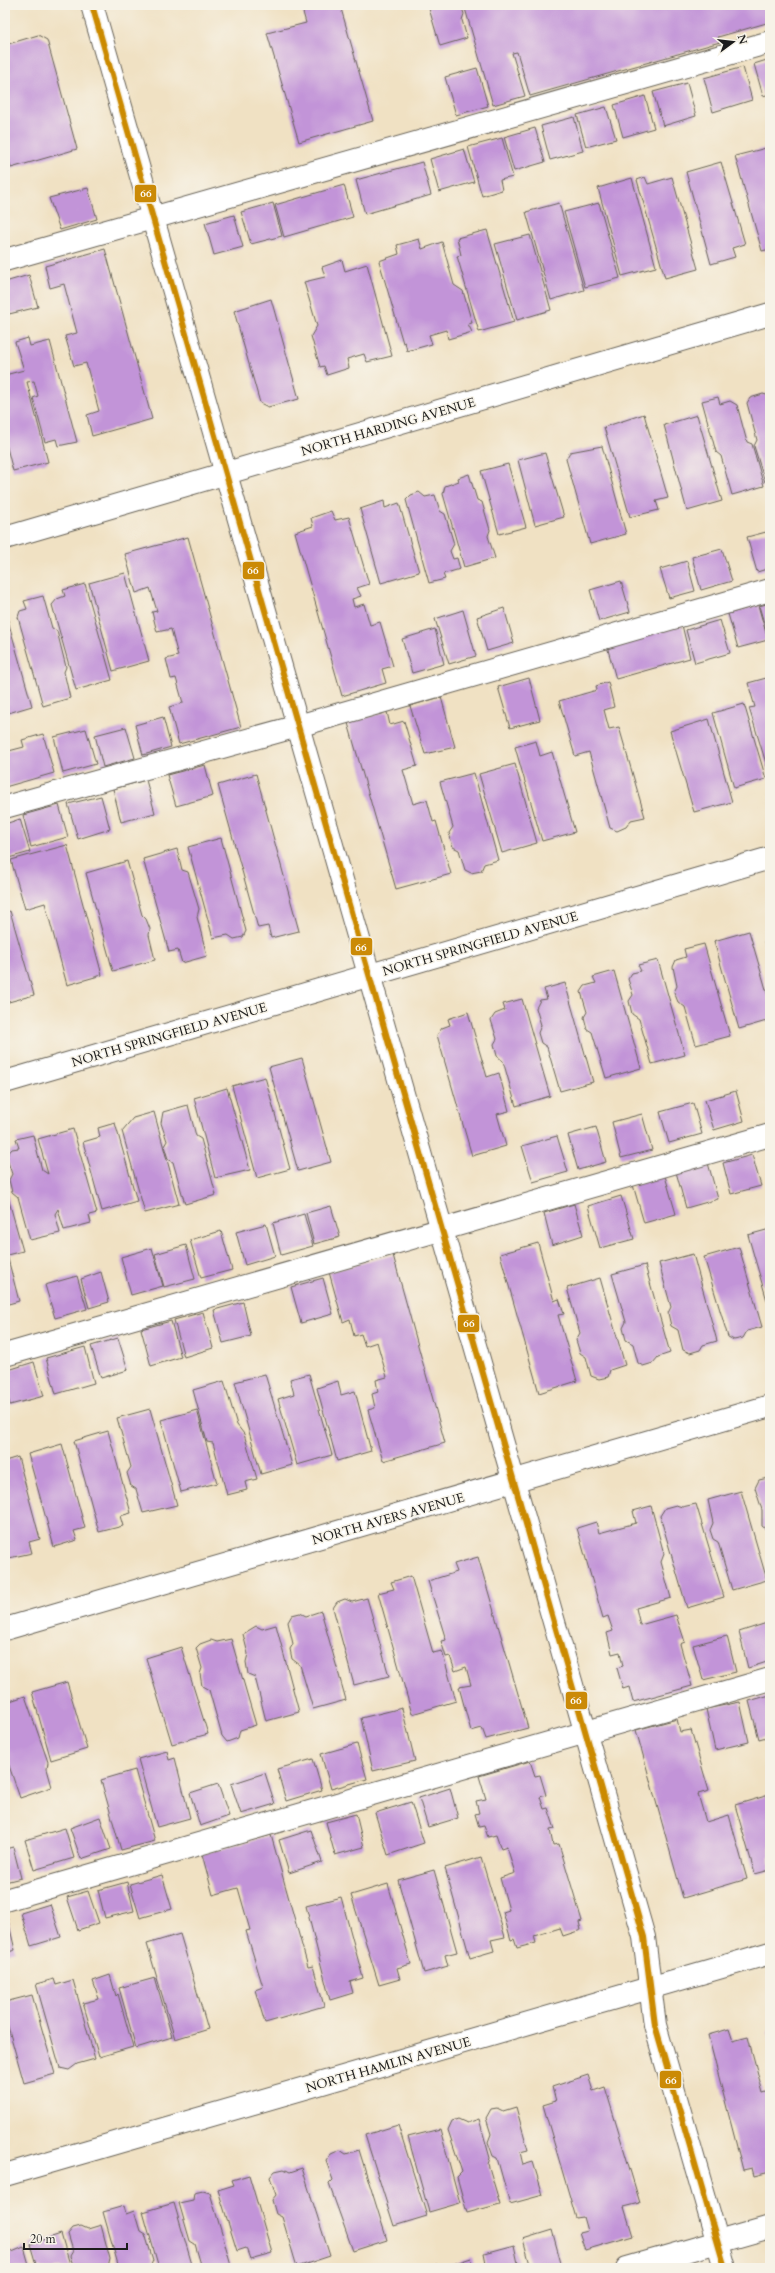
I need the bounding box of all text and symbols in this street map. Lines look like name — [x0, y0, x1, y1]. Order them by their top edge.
north arrow — [713, 22, 753, 62]
text: N — [734, 33, 751, 47]
line badge: 66 — [134, 184, 157, 203]
text: 66 — [140, 186, 152, 201]
street label: NORTH HARDING AVENUE — [299, 393, 478, 461]
line badge: 66 — [242, 561, 265, 580]
text: 66 — [247, 563, 259, 578]
street label: NORTH SPRINGFIELD AVENUE — [380, 907, 580, 981]
line badge: 66 — [350, 937, 373, 956]
text: 66 — [355, 940, 367, 955]
street label: NORTH SPRINGFIELD AVENUE — [69, 998, 269, 1072]
line badge: 66 — [457, 1314, 480, 1333]
text: 66 — [463, 1316, 475, 1331]
street label: NORTH AVERS AVENUE — [310, 1489, 467, 1549]
line badge: 66 — [565, 1691, 588, 1710]
text: 66 — [570, 1693, 582, 1708]
street label: NORTH HAMLIN AVENUE — [304, 2033, 473, 2097]
line badge: 66 — [659, 2070, 682, 2089]
text: 66 — [665, 2073, 677, 2088]
scale bar — [24, 2225, 127, 2251]
text: 20 m — [30, 2231, 57, 2247]

